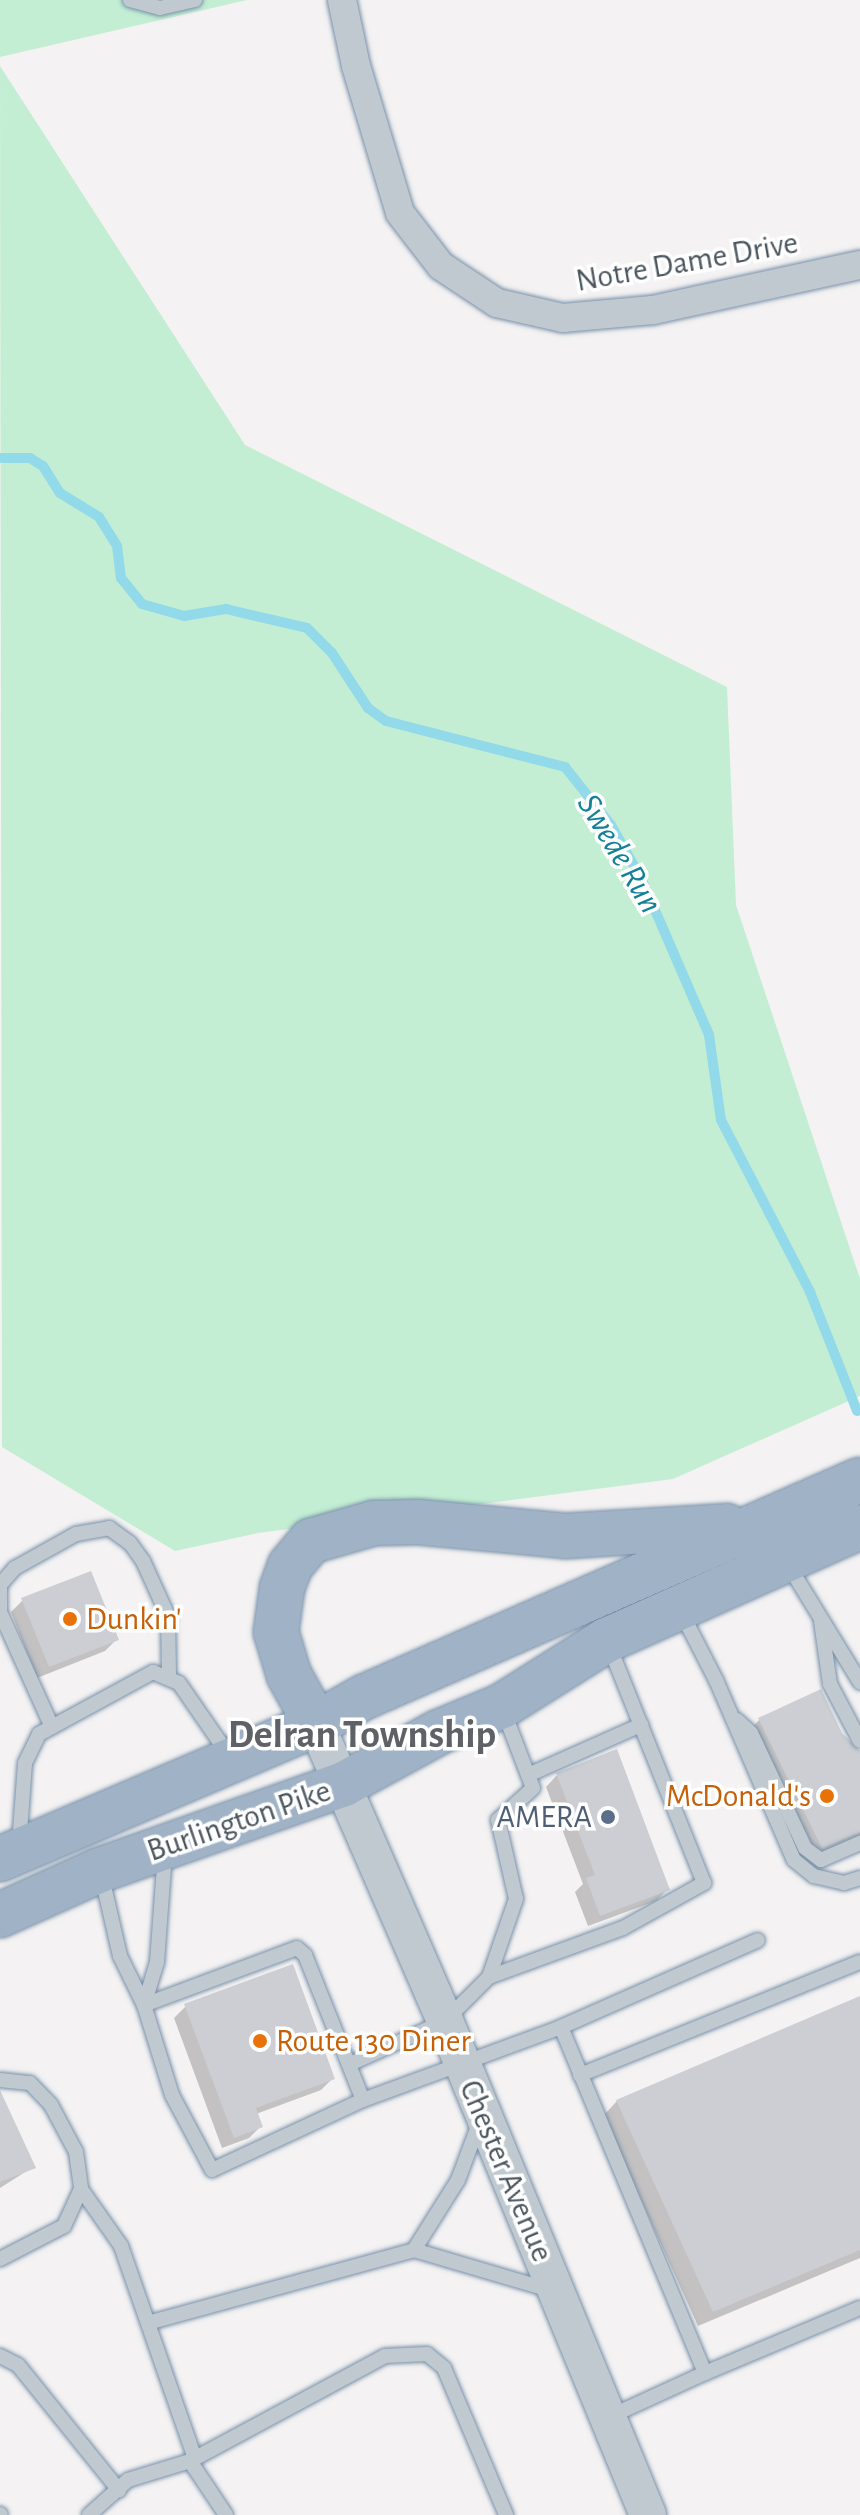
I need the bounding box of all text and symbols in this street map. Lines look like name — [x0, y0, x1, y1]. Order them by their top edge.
street label: Notre Dame Drive — [573, 224, 801, 300]
water label: Swede Run — [567, 787, 671, 921]
place label: Dunkin' — [86, 1600, 181, 1638]
marker: Dunkin' — [61, 1610, 79, 1628]
district label: Delran Township — [228, 1711, 496, 1759]
street label: Burlington Pike — [142, 1772, 336, 1870]
place label: McDonald's — [666, 1777, 811, 1815]
marker: McDonald's — [818, 1787, 836, 1805]
place label: AMERA — [497, 1798, 592, 1836]
marker: AMERA — [599, 1808, 617, 1826]
place label: Route 130 Diner — [276, 2022, 471, 2060]
marker: Route 130 Diner — [251, 2032, 269, 2050]
street label: Chester Avenue — [451, 2075, 561, 2267]

